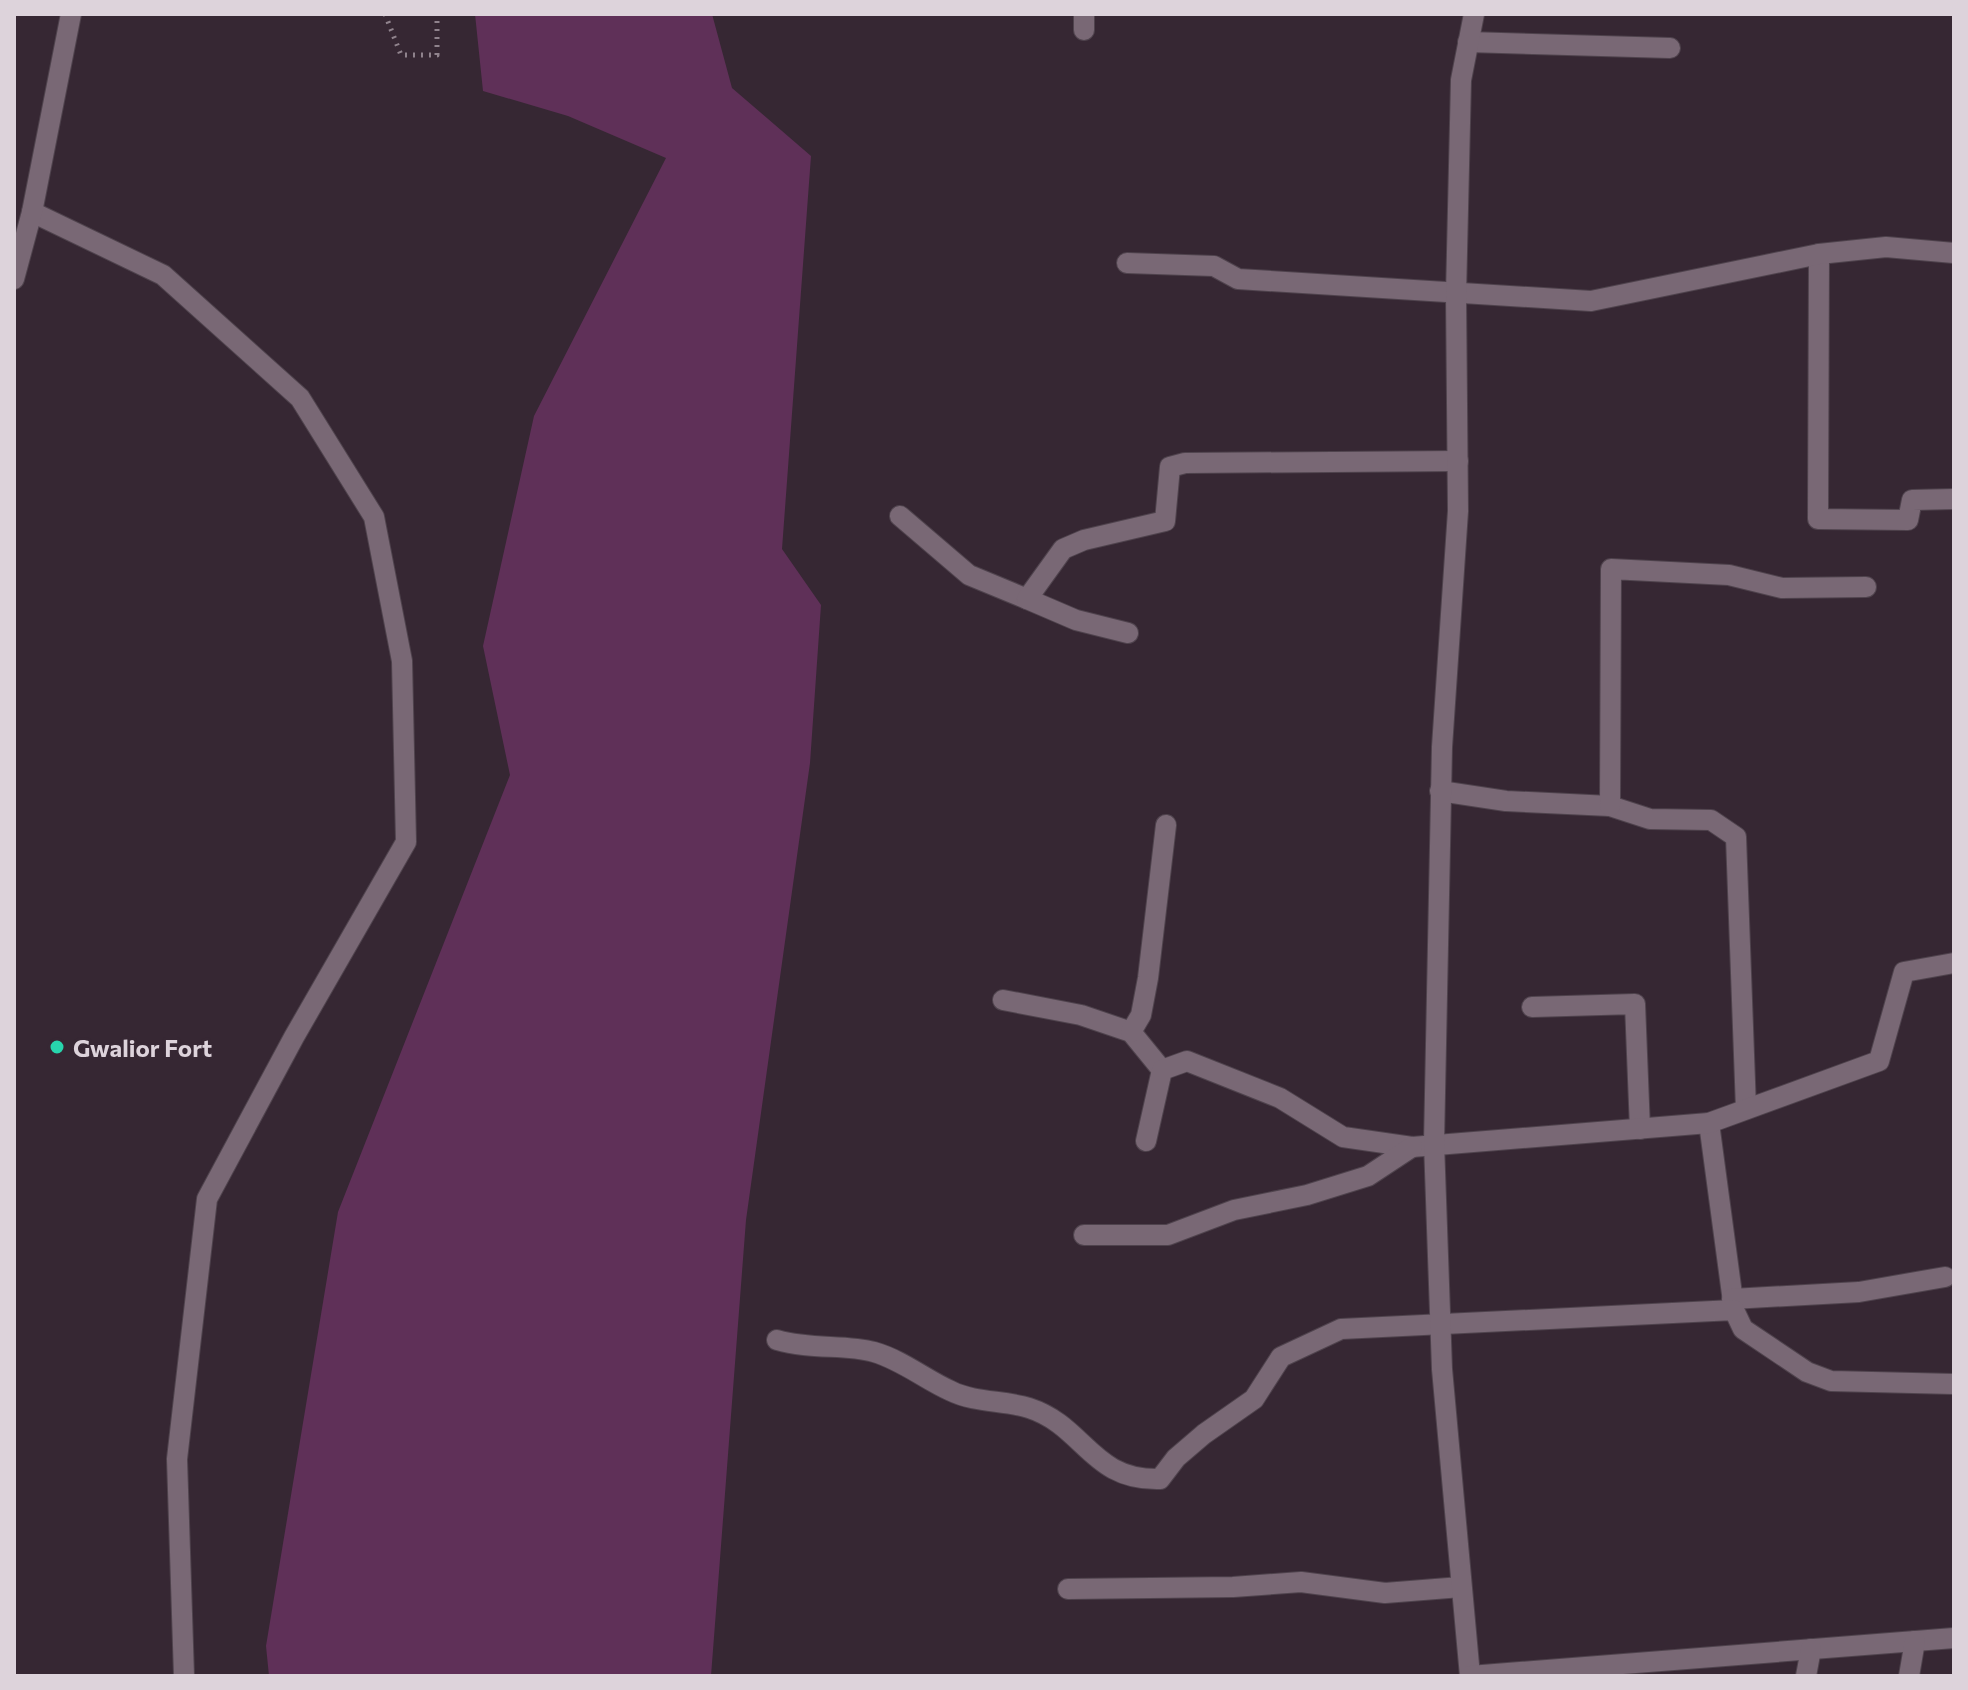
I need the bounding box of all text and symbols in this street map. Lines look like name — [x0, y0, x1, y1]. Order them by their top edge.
place label: Gwalior Fort — [73, 1033, 212, 1062]
marker: Gwalior Fort — [48, 1038, 66, 1056]

